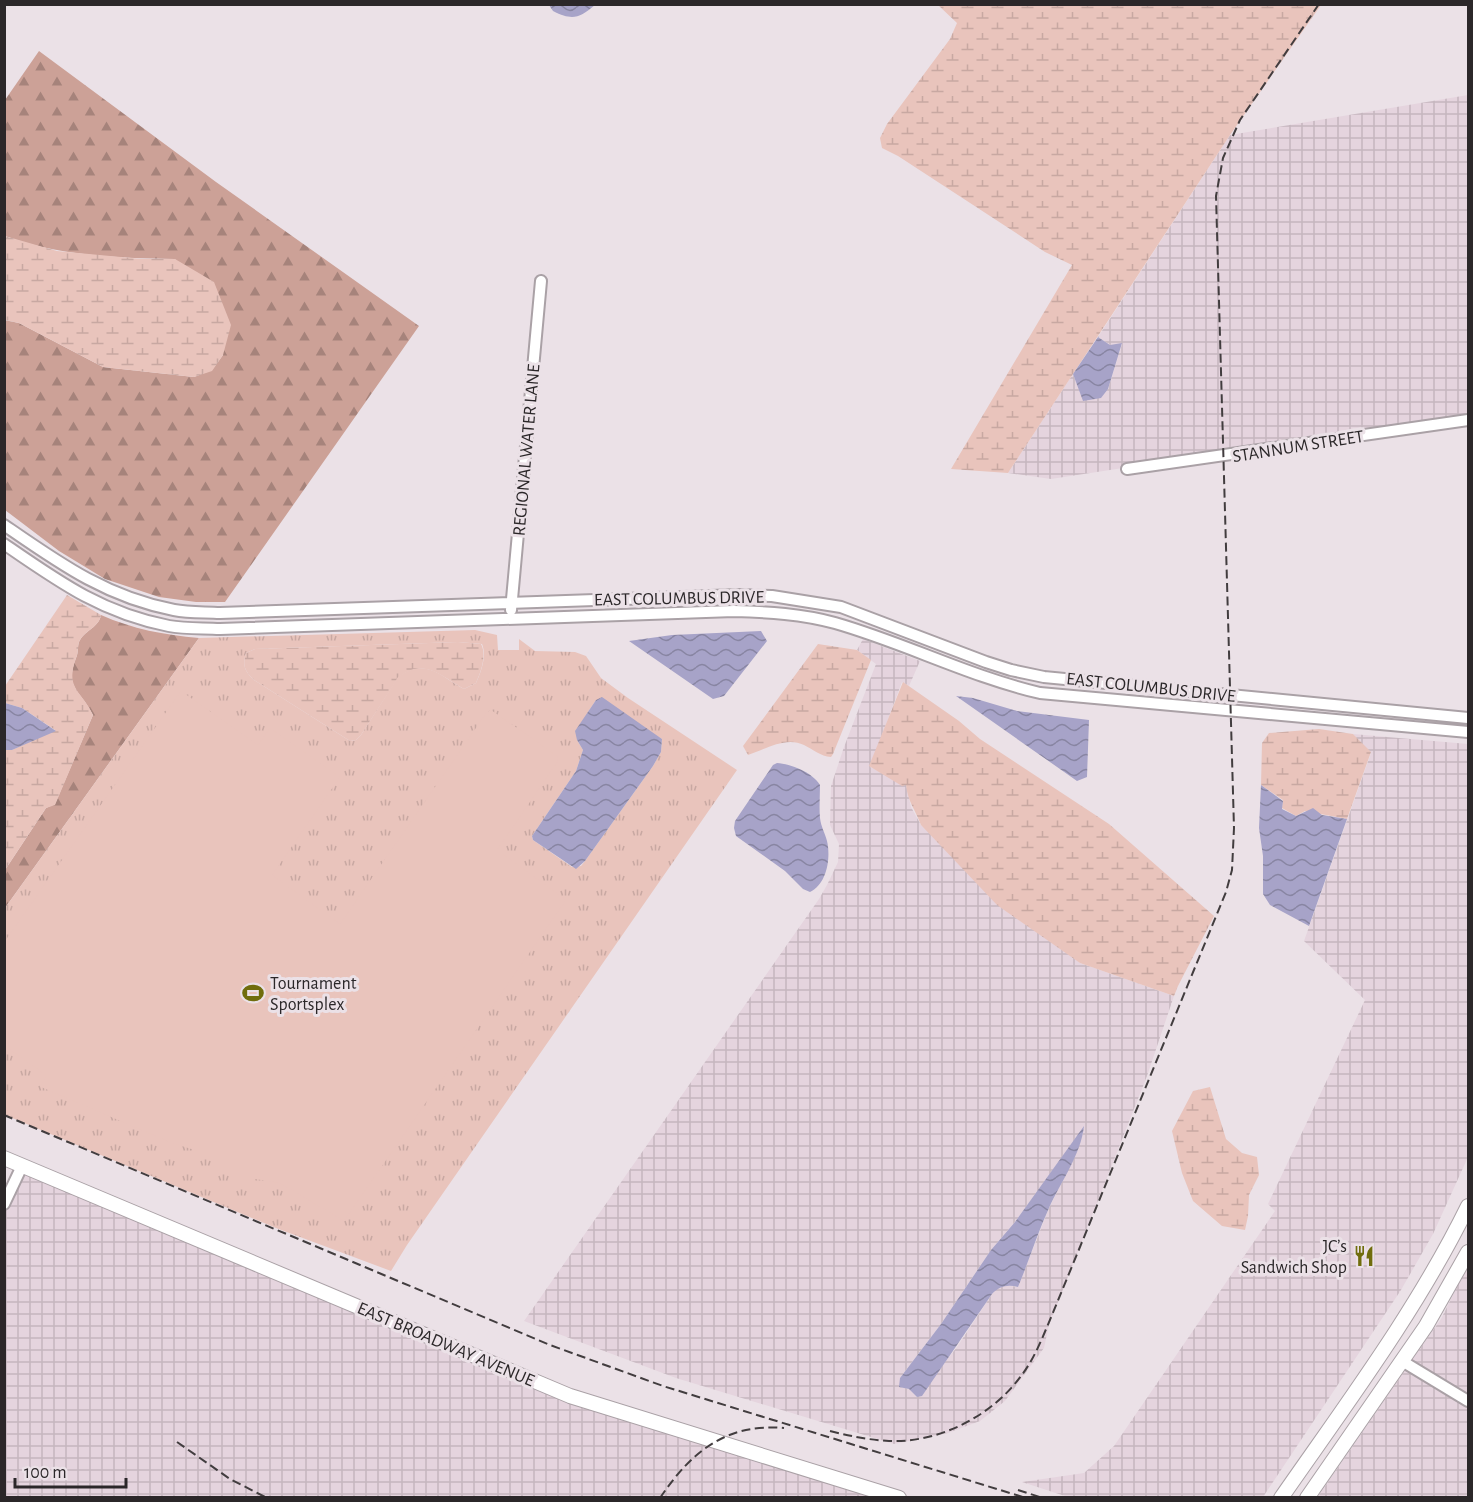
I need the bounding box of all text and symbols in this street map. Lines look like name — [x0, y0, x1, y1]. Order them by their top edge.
street label: REGIONAL WATER LANE — [511, 363, 544, 537]
street label: STANNUM STREET — [1231, 428, 1365, 466]
street label: EAST COLUMBUS DRIVE — [594, 589, 765, 609]
street label: EAST COLUMBUS DRIVE — [1065, 670, 1237, 706]
place label: Tournament Sportsplex — [270, 975, 357, 1014]
sports icon: Tournament Sportsplex — [241, 981, 265, 1005]
place label: JC’s Sandwich Shop — [1241, 1238, 1347, 1277]
restaurant icon: JC’s Sandwich Shop — [1352, 1244, 1376, 1268]
street label: EAST BROADWAY AVENUE — [355, 1299, 537, 1390]
scale bar — [15, 1451, 126, 1489]
text: 100 m — [24, 1464, 67, 1482]

